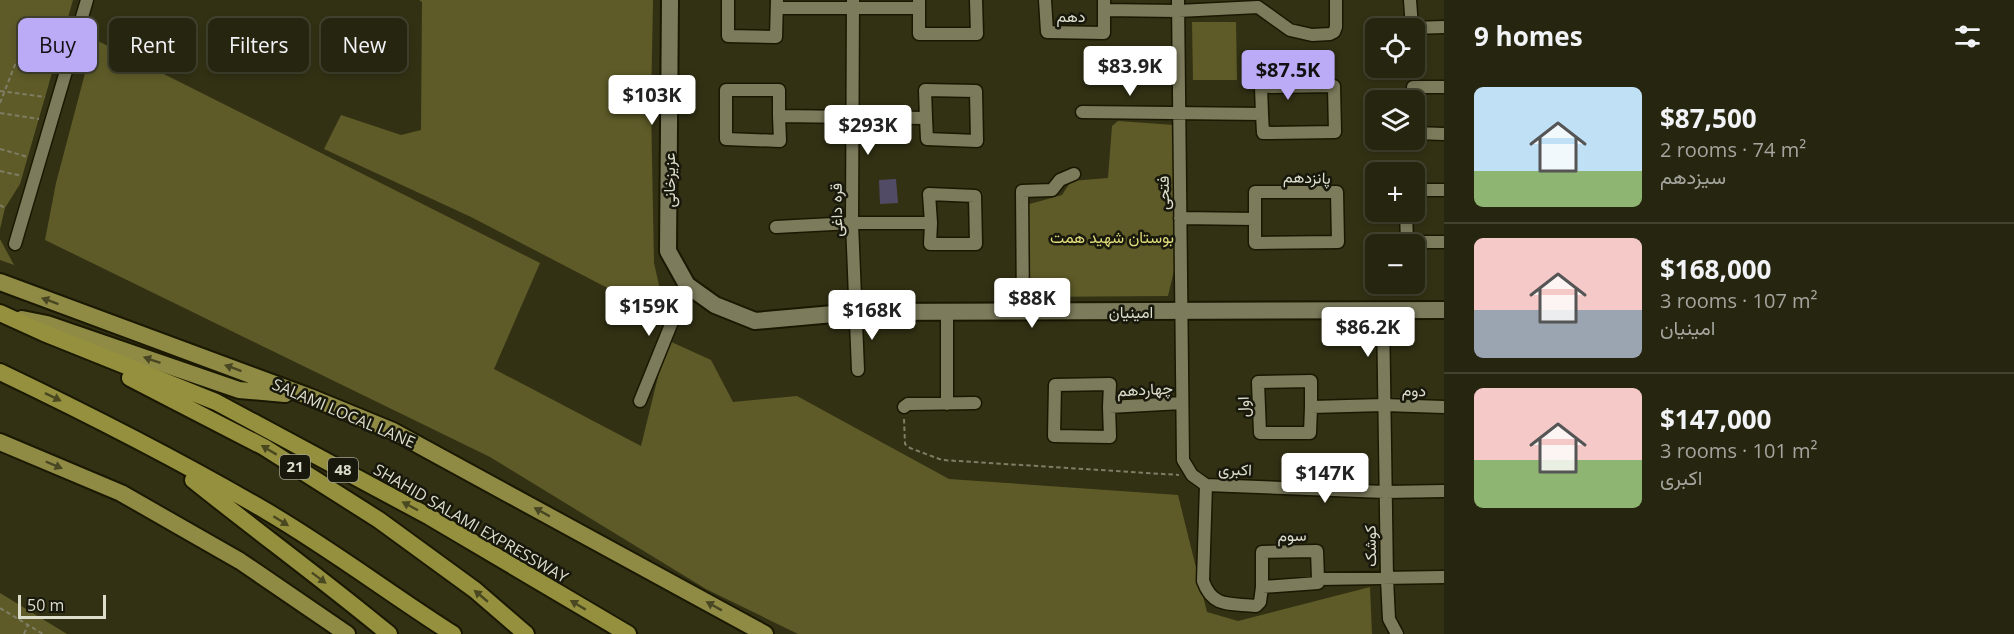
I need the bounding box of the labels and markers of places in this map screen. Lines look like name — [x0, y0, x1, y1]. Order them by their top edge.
pin: $83.9K — [1081, 46, 1179, 97]
pin: $87.5K — [1239, 50, 1337, 101]
pin: $103K — [610, 75, 694, 126]
pin: $293K — [826, 105, 910, 156]
pin: $88K — [996, 278, 1068, 329]
pin: $159K — [607, 286, 691, 337]
pin: $168K — [830, 290, 914, 341]
pin: $86.2K — [1319, 307, 1417, 358]
pin: $147K — [1283, 453, 1367, 504]

